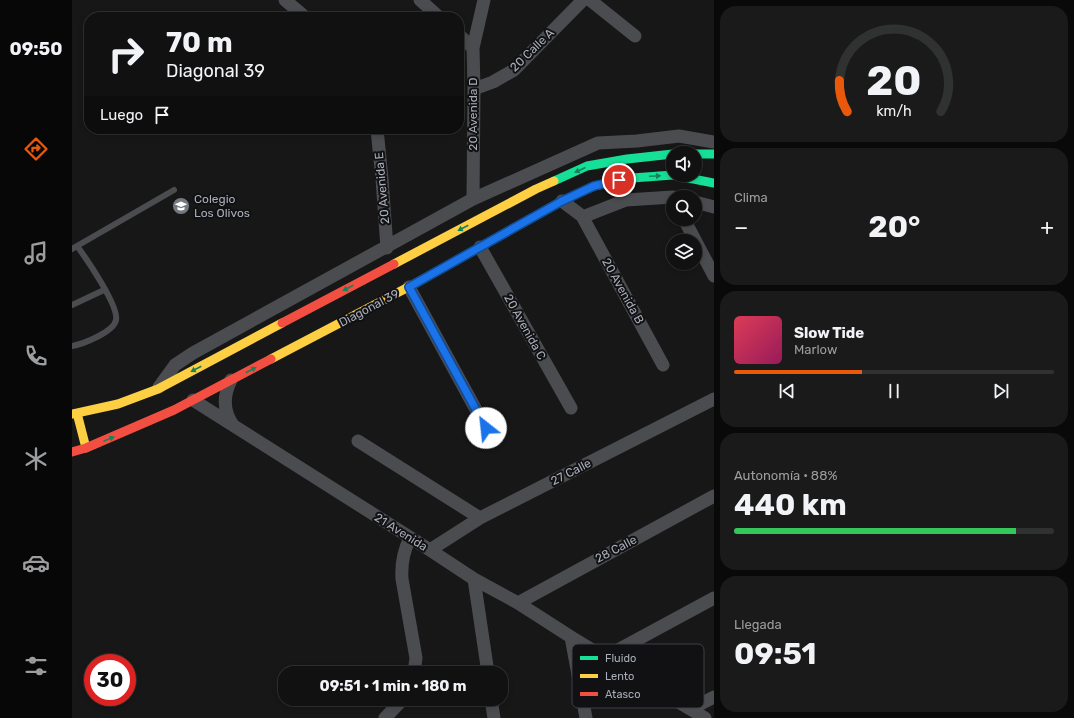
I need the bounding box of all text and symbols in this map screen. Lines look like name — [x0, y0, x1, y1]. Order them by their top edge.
text: 70 m — [166, 26, 233, 59]
street label: 20 Calle A — [507, 26, 557, 74]
icon: right — [100, 28, 152, 80]
text: 09:50 — [10, 38, 62, 60]
text: 20 — [866, 56, 922, 105]
text: Diagonal 39 — [166, 60, 265, 82]
street label: 20 Avenida D — [466, 77, 480, 151]
text: km/h — [876, 103, 912, 120]
icon: arrive — [151, 104, 173, 126]
text: Luego — [100, 106, 143, 124]
icon: directions — [22, 135, 50, 163]
map controls — [666, 146, 702, 270]
button: sound — [666, 146, 702, 182]
street label: 20 Avenida E — [372, 151, 392, 225]
pin — [602, 163, 636, 197]
one-way arrow — [573, 167, 585, 173]
icon: arrive — [608, 169, 630, 191]
one-way arrow — [649, 173, 661, 180]
button: search — [666, 190, 702, 226]
text: Clima — [734, 190, 768, 205]
place label: Colegio Los Olivos — [194, 192, 250, 220]
school or university icon: Colegio Los Olivos — [171, 196, 191, 216]
text: 20° — [868, 209, 920, 245]
text: − — [734, 214, 748, 241]
text: + — [1040, 214, 1054, 241]
one-way arrow — [458, 224, 469, 231]
button: layers — [666, 234, 702, 270]
icon: music — [22, 239, 50, 267]
street label: 20 Avenida B — [599, 256, 647, 326]
one-way arrow — [343, 285, 354, 292]
street label: Diagonal 39 — [337, 286, 401, 330]
street label: 20 Avenida C — [501, 292, 549, 362]
text: Slow Tide — [794, 324, 864, 342]
icon: phone — [22, 342, 50, 370]
text: Marlow — [794, 342, 837, 357]
one-way arrow — [191, 365, 202, 372]
one-way arrow — [245, 366, 256, 373]
icon: previous — [776, 380, 798, 402]
icon: pause — [883, 380, 905, 402]
icon: next — [990, 380, 1012, 402]
position arrow — [465, 407, 507, 449]
one-way arrow — [103, 436, 114, 442]
icon: climate — [22, 445, 50, 473]
street label: 27 Calle — [549, 456, 594, 488]
text: Autonomía · 88% — [734, 468, 837, 483]
text: 440 km — [734, 487, 847, 523]
street label: 21 Avenida — [372, 510, 430, 554]
street label: 28 Calle — [593, 532, 639, 566]
icon: car — [22, 549, 50, 577]
text: Llegada — [734, 617, 782, 632]
text: 09:51 — [734, 636, 816, 672]
legend — [572, 644, 704, 708]
icon: filters — [22, 652, 50, 680]
text: Fluido — [605, 652, 636, 665]
speed limit sign: 30 — [84, 654, 136, 706]
text: Lento — [605, 670, 634, 683]
text: 09:51 · 1 min · 180 m — [320, 677, 466, 695]
text: Atasco — [605, 688, 640, 701]

